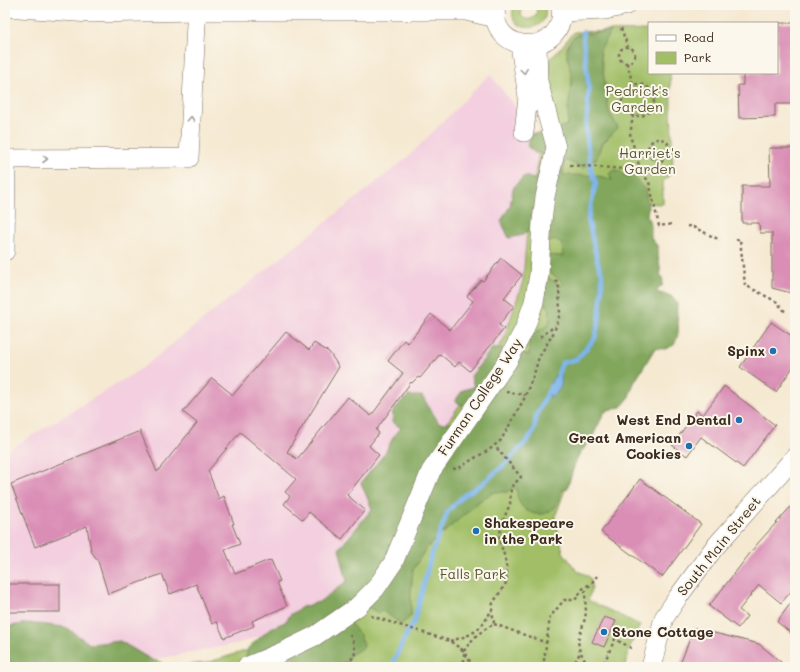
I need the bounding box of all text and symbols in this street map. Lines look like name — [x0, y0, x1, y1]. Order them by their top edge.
legend — [648, 22, 778, 74]
text: Road — [684, 29, 714, 45]
text: Park — [684, 49, 711, 65]
one-way arrow — [519, 68, 528, 74]
park label: Pedrick's Garden — [606, 81, 668, 116]
one-way arrow — [187, 116, 195, 122]
park label: Harriet's Garden — [619, 143, 681, 178]
one-way arrow — [42, 155, 48, 163]
street label: Furman College Way — [433, 334, 526, 459]
place label: Spinx — [727, 341, 765, 360]
marker: Spinx — [768, 346, 778, 356]
place label: West End Dental — [617, 410, 731, 429]
marker: West End Dental — [734, 415, 744, 425]
place label: Great American Cookies — [568, 428, 681, 463]
marker: Great American Cookies — [684, 441, 694, 451]
street label: South Main Street — [672, 492, 765, 600]
place label: Shakespeare in the Park — [484, 513, 574, 548]
marker: Shakespeare in the Park — [471, 526, 481, 536]
park label: Falls Park — [440, 564, 506, 583]
place label: Stone Cottage — [612, 622, 714, 641]
marker: Stone Cottage — [599, 627, 609, 637]

